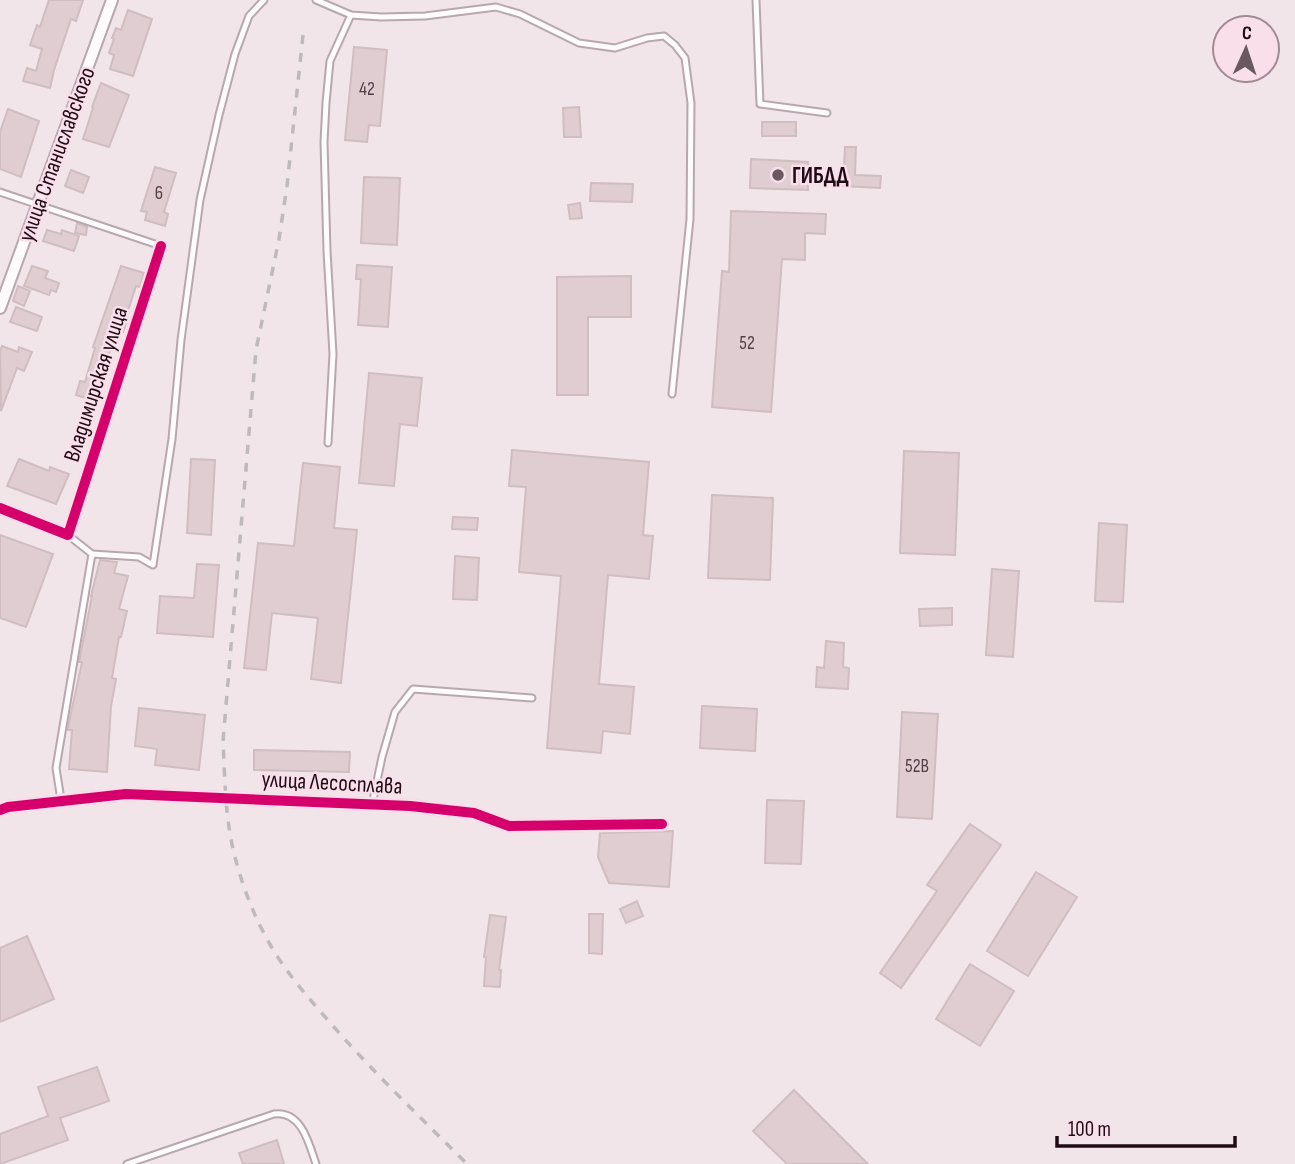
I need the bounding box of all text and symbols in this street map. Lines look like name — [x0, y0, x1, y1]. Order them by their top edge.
north arrow — [1211, 14, 1281, 84]
text: С — [1241, 22, 1253, 45]
street label: улица Станиславского — [12, 63, 102, 245]
house number: 42 — [359, 78, 375, 101]
place label: ГИБДД — [792, 162, 849, 190]
marker: ГИБДД — [770, 167, 786, 183]
house number: 6 — [155, 182, 163, 205]
street label: Владимирская улица — [58, 303, 134, 465]
house number: 52 — [739, 332, 755, 355]
house number: 52В — [905, 755, 929, 778]
street label: улица Лесосплава — [261, 765, 403, 801]
scale bar — [1057, 1104, 1236, 1148]
text: 100 m — [1068, 1117, 1111, 1142]

